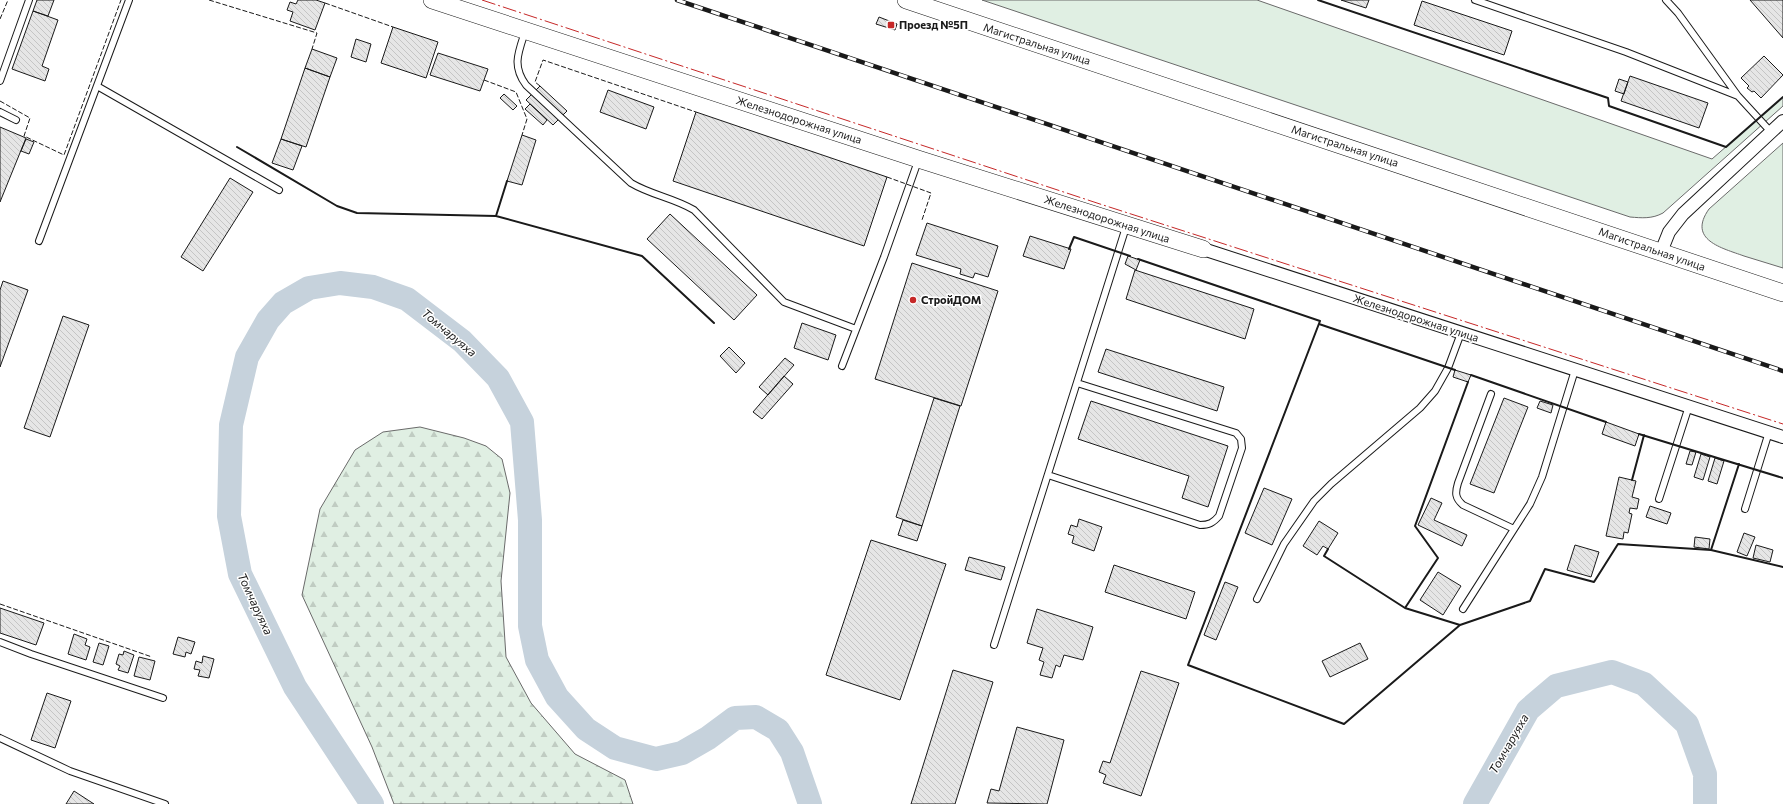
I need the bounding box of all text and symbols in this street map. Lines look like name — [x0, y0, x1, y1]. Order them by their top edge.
place label: Проезд №5П — [899, 18, 968, 31]
marker: Проезд №5П — [886, 20, 896, 30]
street label: Магистральная улица — [982, 20, 1092, 67]
street label: Железнодорожная улица — [735, 93, 864, 146]
street label: Магистральная улица — [1290, 122, 1400, 169]
street label: Железнодорожная улица — [1043, 192, 1172, 245]
street label: Магистральная улица — [1597, 224, 1707, 273]
street label: Железнодорожная улица — [1352, 291, 1481, 344]
place label: СтройДОМ — [921, 293, 982, 306]
marker: СтройДОМ — [908, 295, 918, 305]
water label: Томчаруяха — [420, 305, 480, 359]
water label: Томчаруяха — [235, 570, 276, 637]
water label: Томчаруяха — [1485, 711, 1531, 776]

